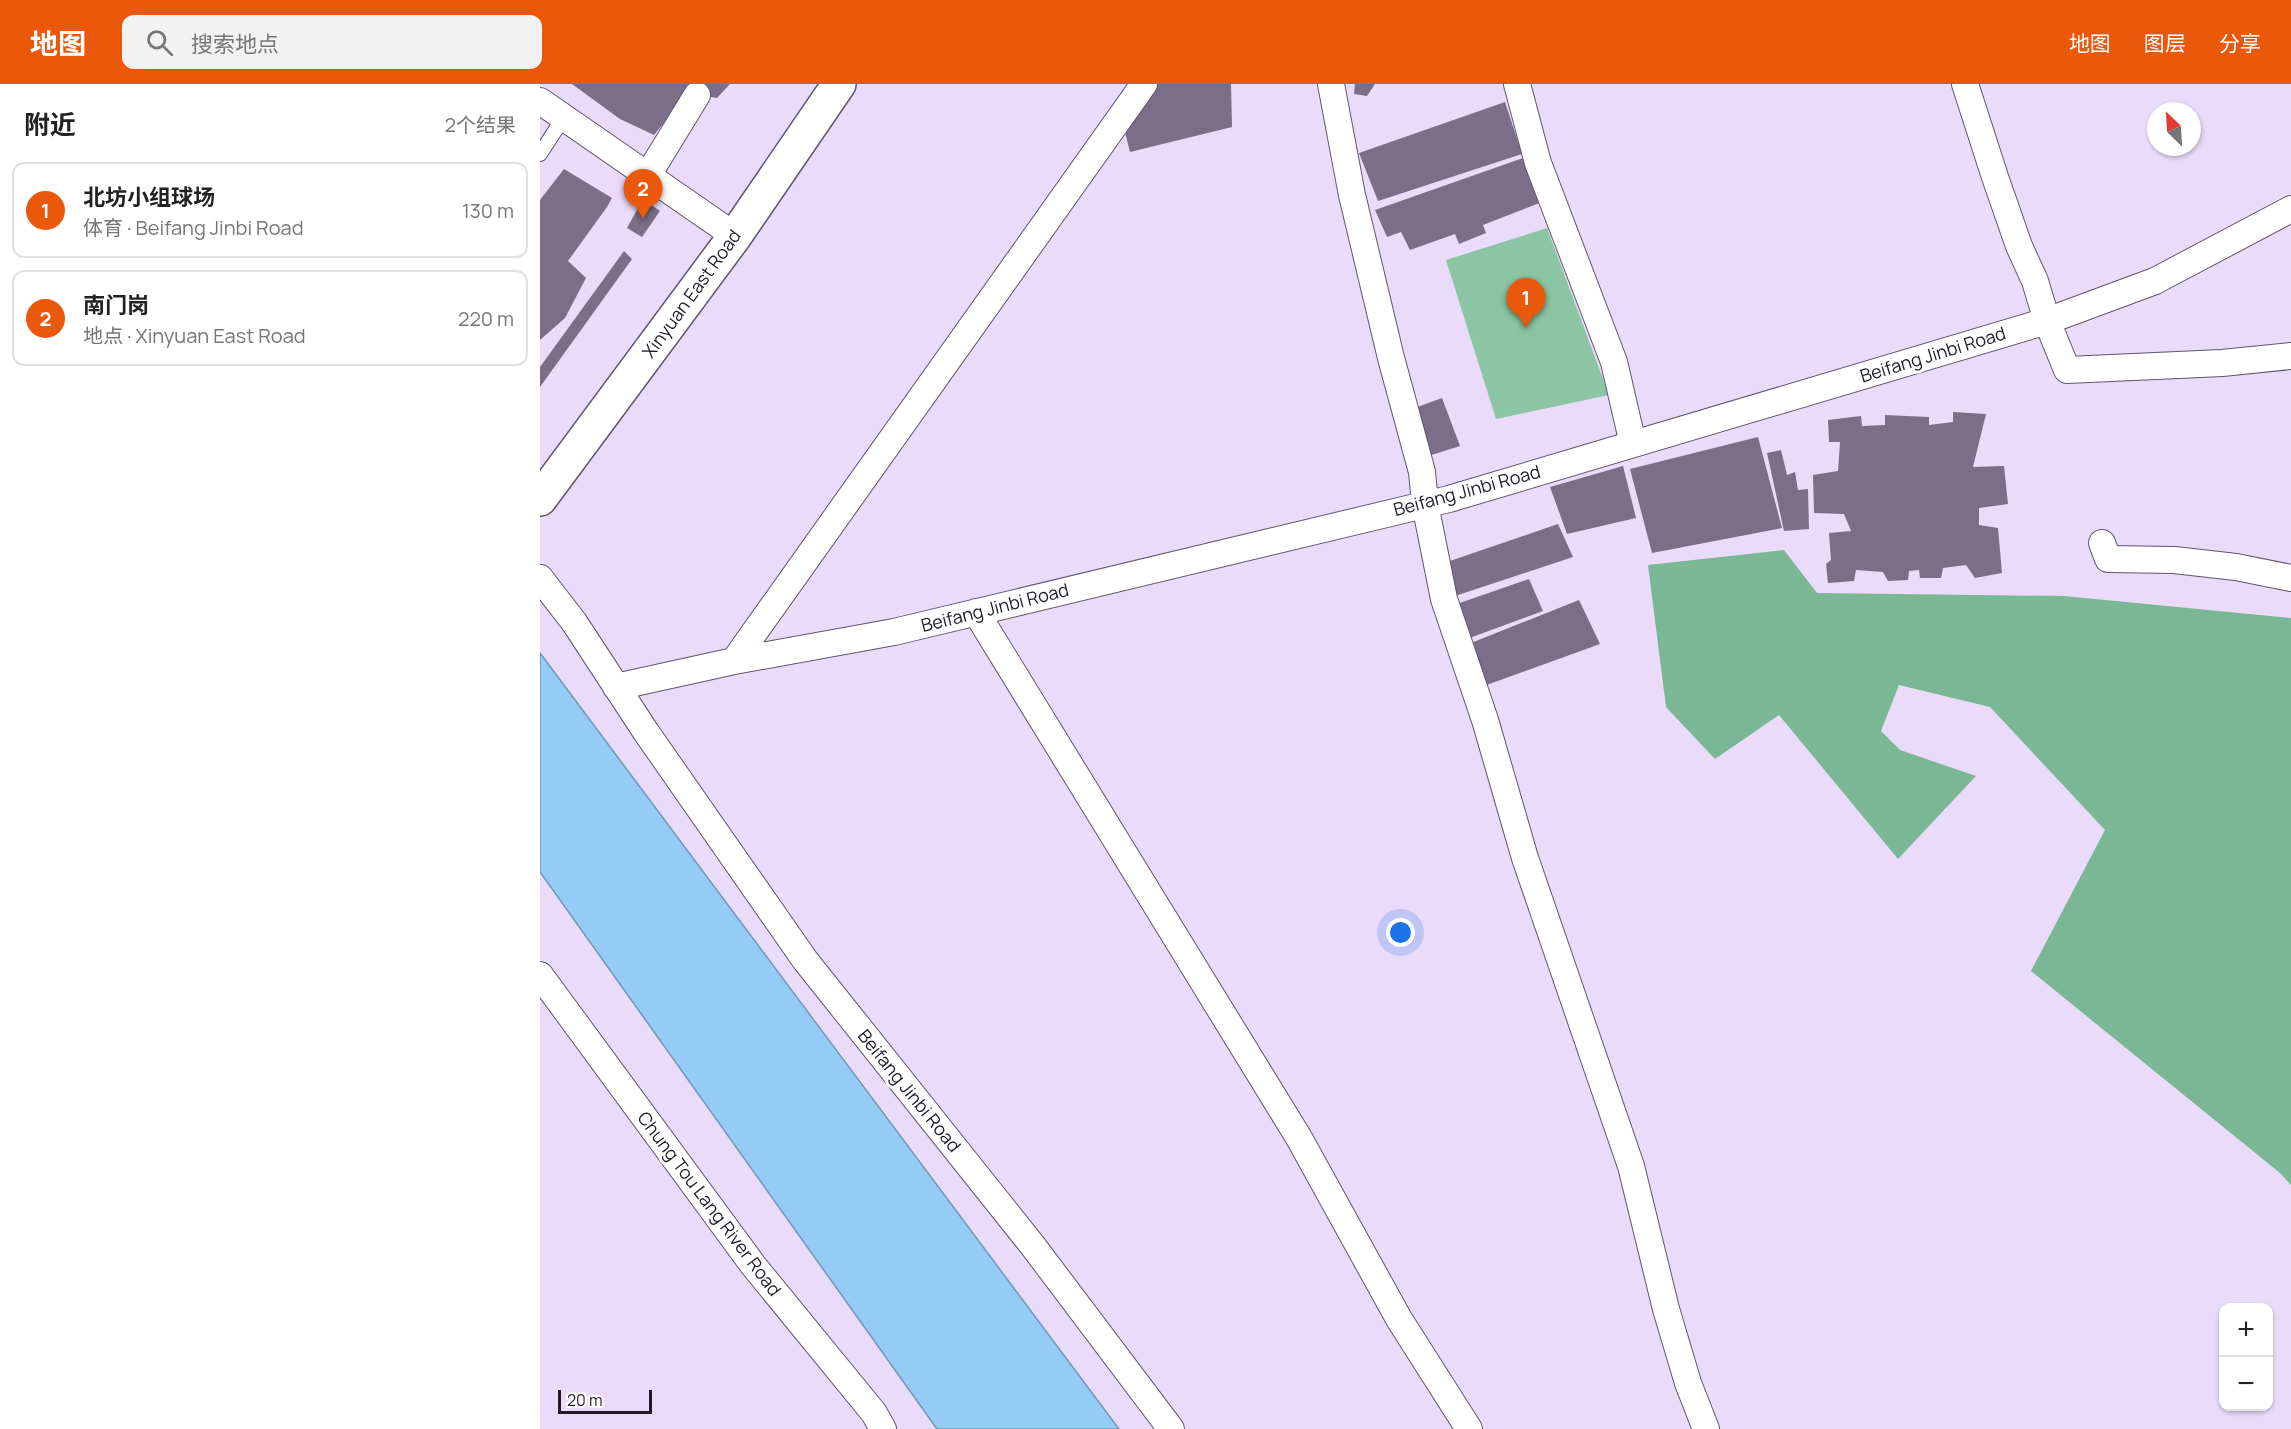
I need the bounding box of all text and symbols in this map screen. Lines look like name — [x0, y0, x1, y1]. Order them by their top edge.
search box — [122, 15, 542, 69]
text: 地图 — [30, 24, 86, 62]
icon: search — [143, 26, 176, 59]
text: 搜索地点 — [191, 29, 279, 59]
text: 地图 — [2069, 29, 2111, 57]
text: 图层 — [2144, 29, 2186, 57]
text: 分享 — [2219, 29, 2261, 57]
north arrow — [2147, 102, 2201, 156]
text: 附近 — [24, 106, 76, 142]
text: 2个结果 — [445, 111, 516, 138]
pin: 2 — [624, 170, 662, 219]
text: 北坊小组球场 — [83, 182, 215, 212]
text: 1 — [41, 197, 50, 224]
text: 130 m — [462, 197, 514, 224]
text: 体育 · Beifang Jinbi Road — [83, 214, 304, 241]
street label: Xinyuan East Road — [636, 224, 746, 362]
pin: 1 — [1506, 278, 1546, 328]
text: 南门岗 — [83, 290, 149, 320]
text: 2 — [40, 305, 51, 332]
text: 220 m — [458, 305, 514, 332]
street label: Beifang Jinbi Road — [1857, 320, 2009, 388]
text: 地点 · Xinyuan East Road — [83, 322, 306, 349]
street label: Beifang Jinbi Road — [1391, 459, 1543, 521]
street label: Beifang Jinbi Road — [919, 577, 1071, 637]
your location — [1386, 918, 1415, 947]
street label: Beifang Jinbi Road — [853, 1024, 967, 1157]
street label: Chung Tou Lang River Road — [632, 1106, 787, 1301]
map controls — [2219, 1303, 2273, 1411]
button: + — [2219, 1303, 2273, 1357]
button: − — [2219, 1357, 2273, 1411]
scale bar — [558, 1387, 652, 1414]
text: 20 m — [567, 1389, 603, 1411]

